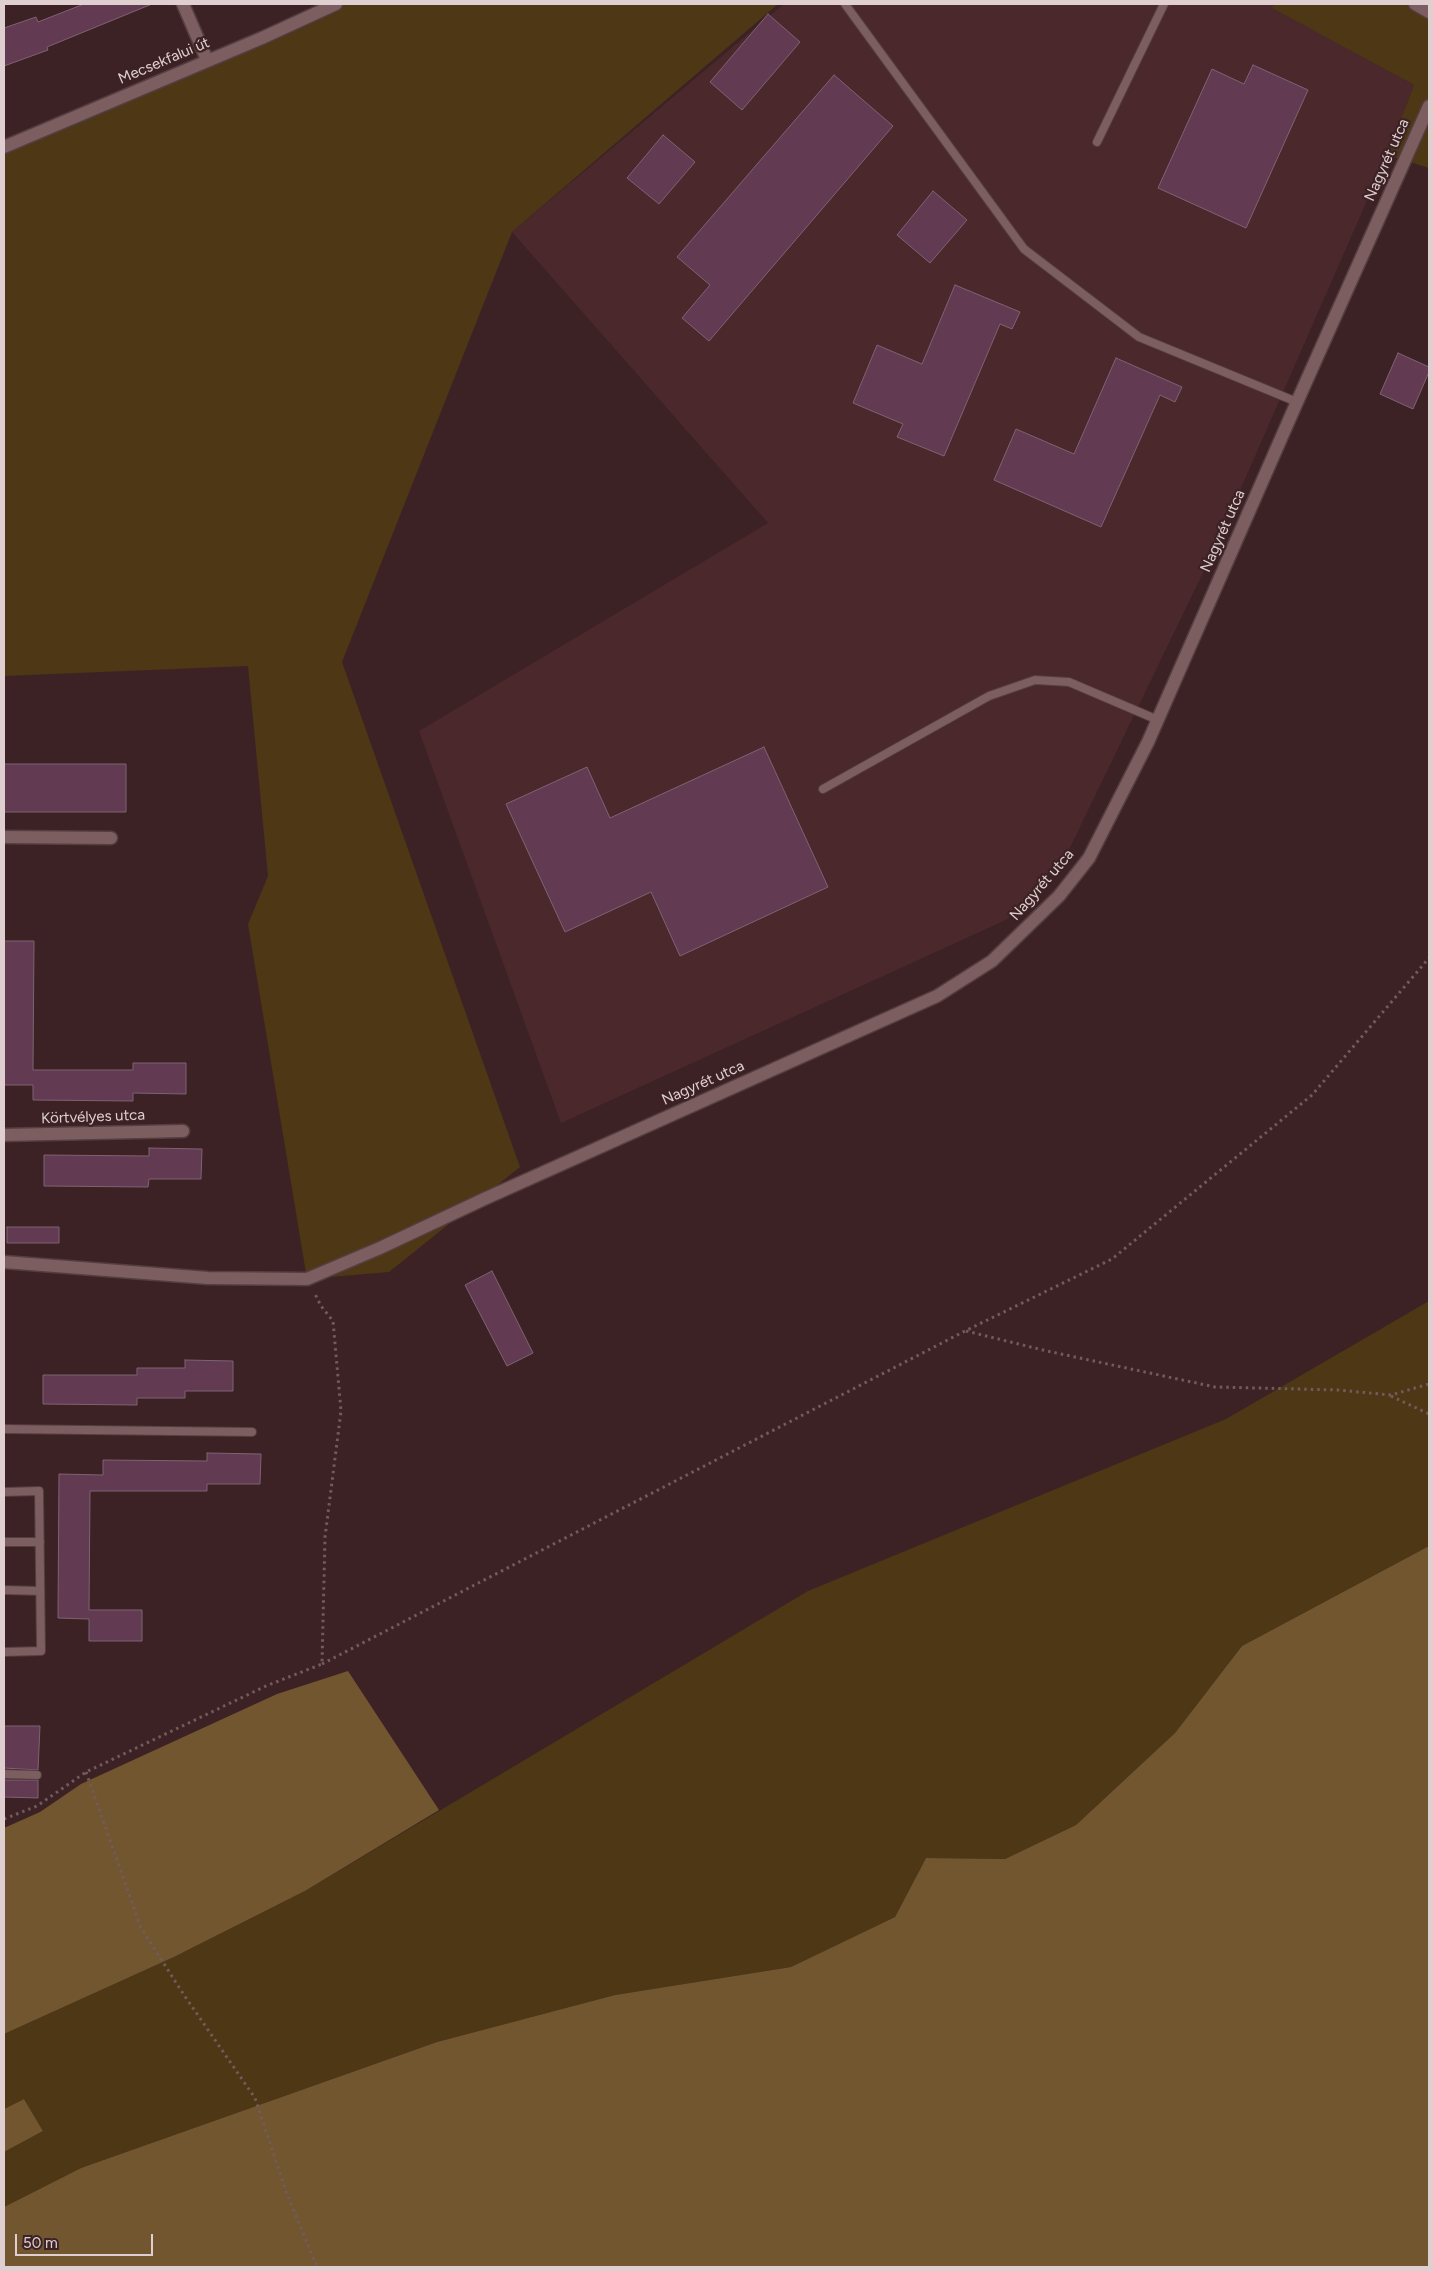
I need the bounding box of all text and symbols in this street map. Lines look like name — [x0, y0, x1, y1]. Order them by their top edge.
street label: Mecsekfalui út — [116, 34, 212, 88]
street label: Nagyrét utca — [1361, 116, 1413, 204]
street label: Nagyrét utca — [1197, 487, 1249, 575]
street label: Nagyrét utca — [1006, 846, 1078, 924]
street label: Nagyrét utca — [659, 1057, 747, 1109]
street label: Körtvélyes utca — [41, 1106, 145, 1128]
scale bar — [18, 2224, 155, 2256]
text: 50 m — [23, 2234, 58, 2252]

